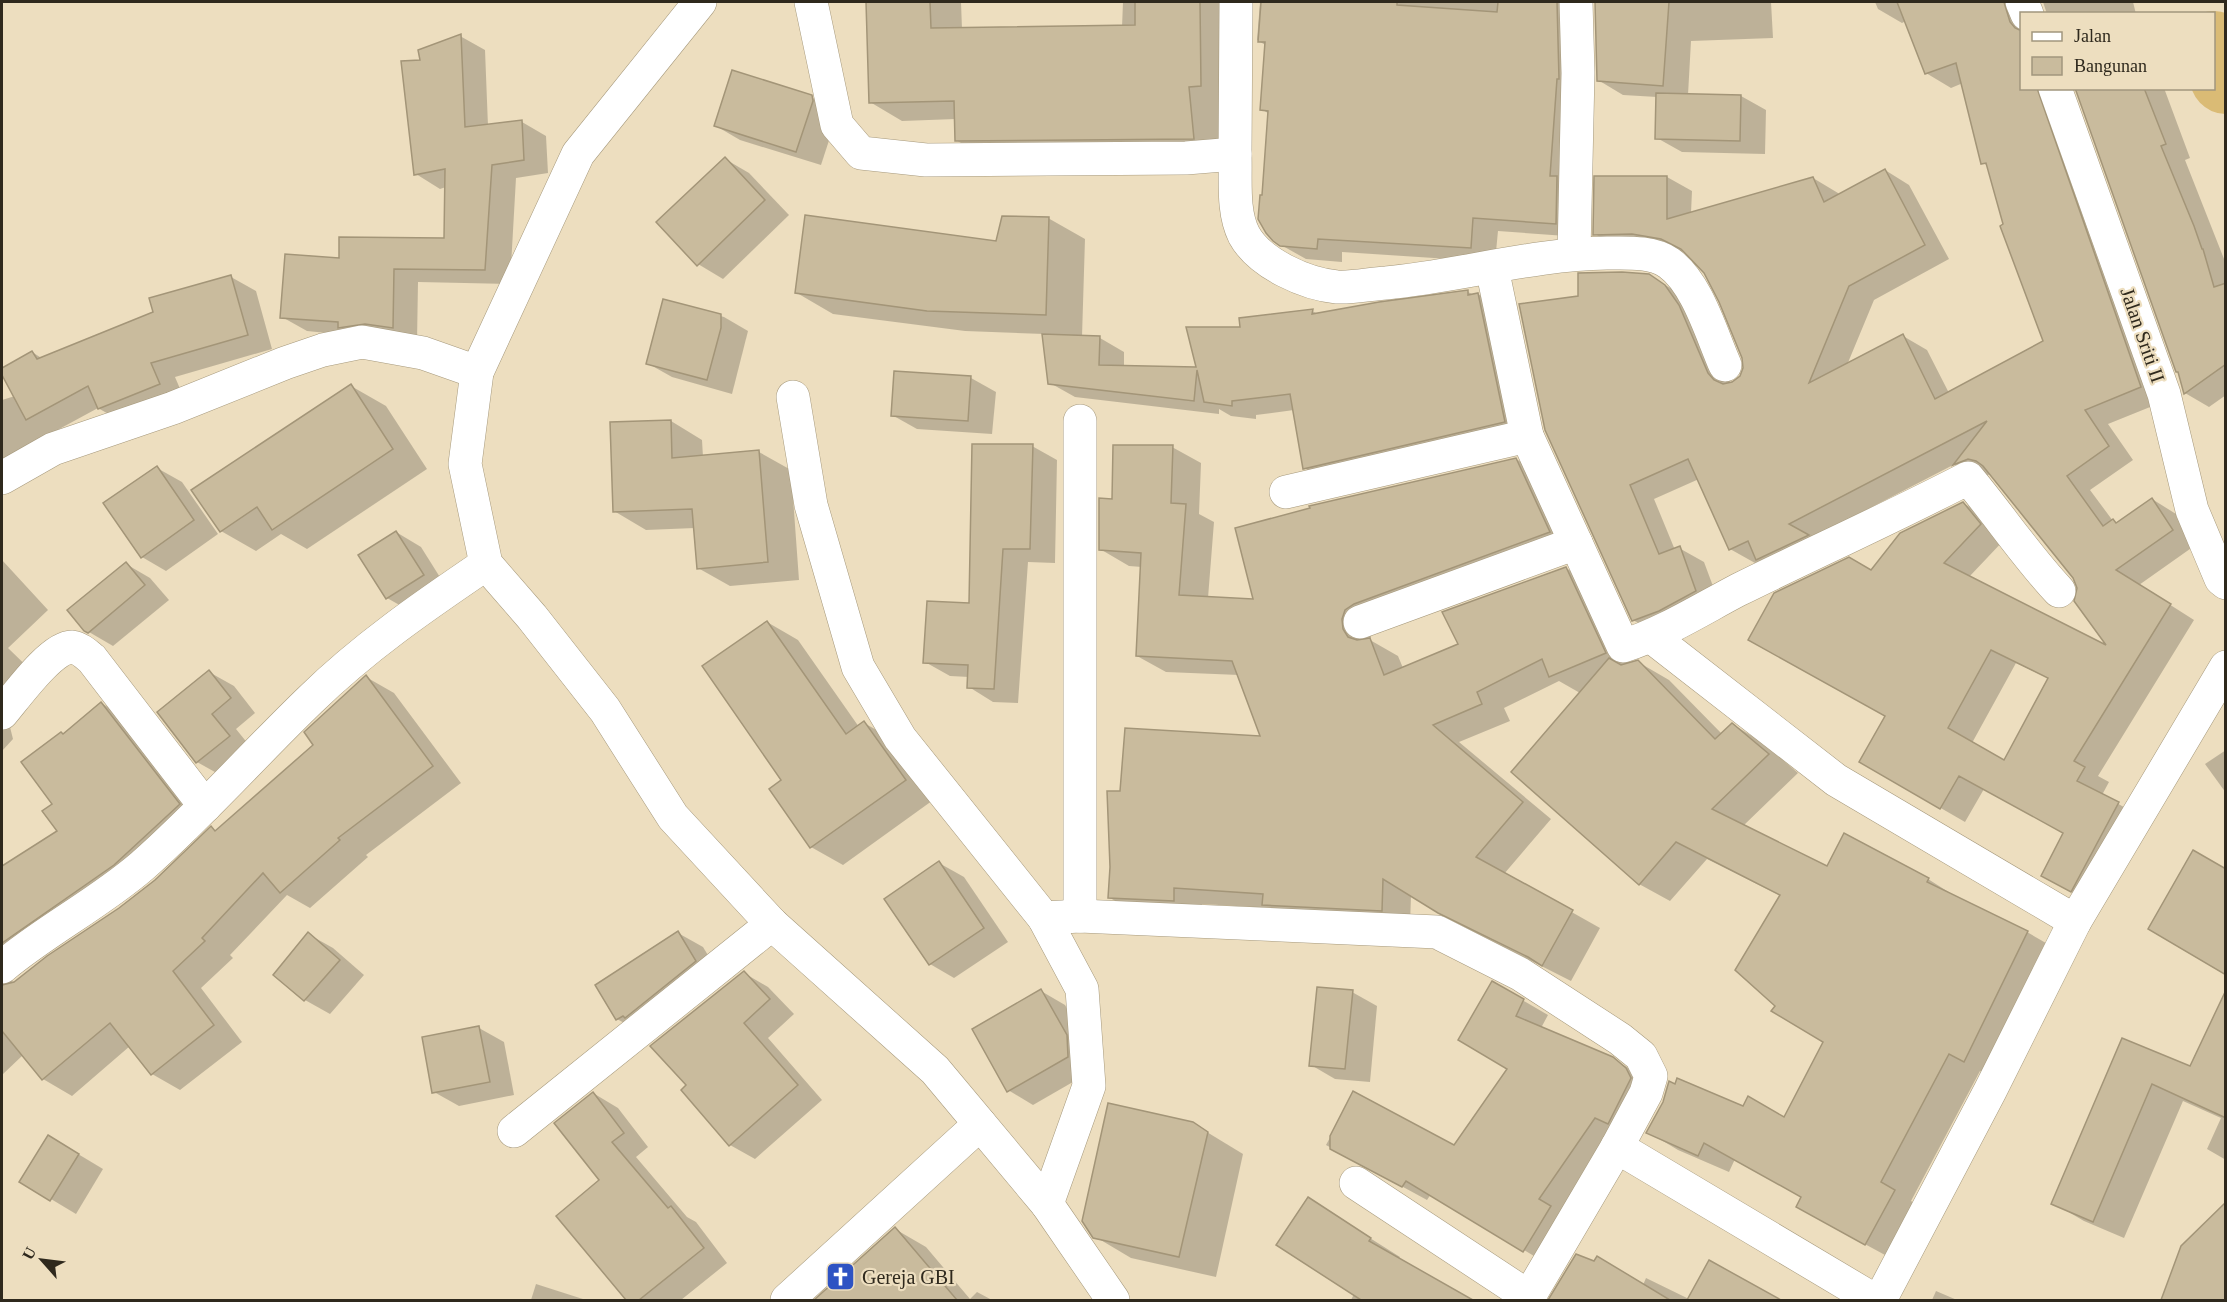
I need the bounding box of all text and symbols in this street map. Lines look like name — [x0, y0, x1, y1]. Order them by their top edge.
legend — [2020, 12, 2215, 90]
text: Jalan — [2074, 26, 2111, 46]
text: Bangunan — [2074, 56, 2147, 76]
street label: Jalan Sriti II — [2117, 285, 2169, 385]
north arrow — [12, 1230, 72, 1290]
text: U — [19, 1244, 40, 1262]
church icon: Gereja GBI — [825, 1261, 857, 1293]
place label: Gereja GBI — [862, 1266, 955, 1289]

